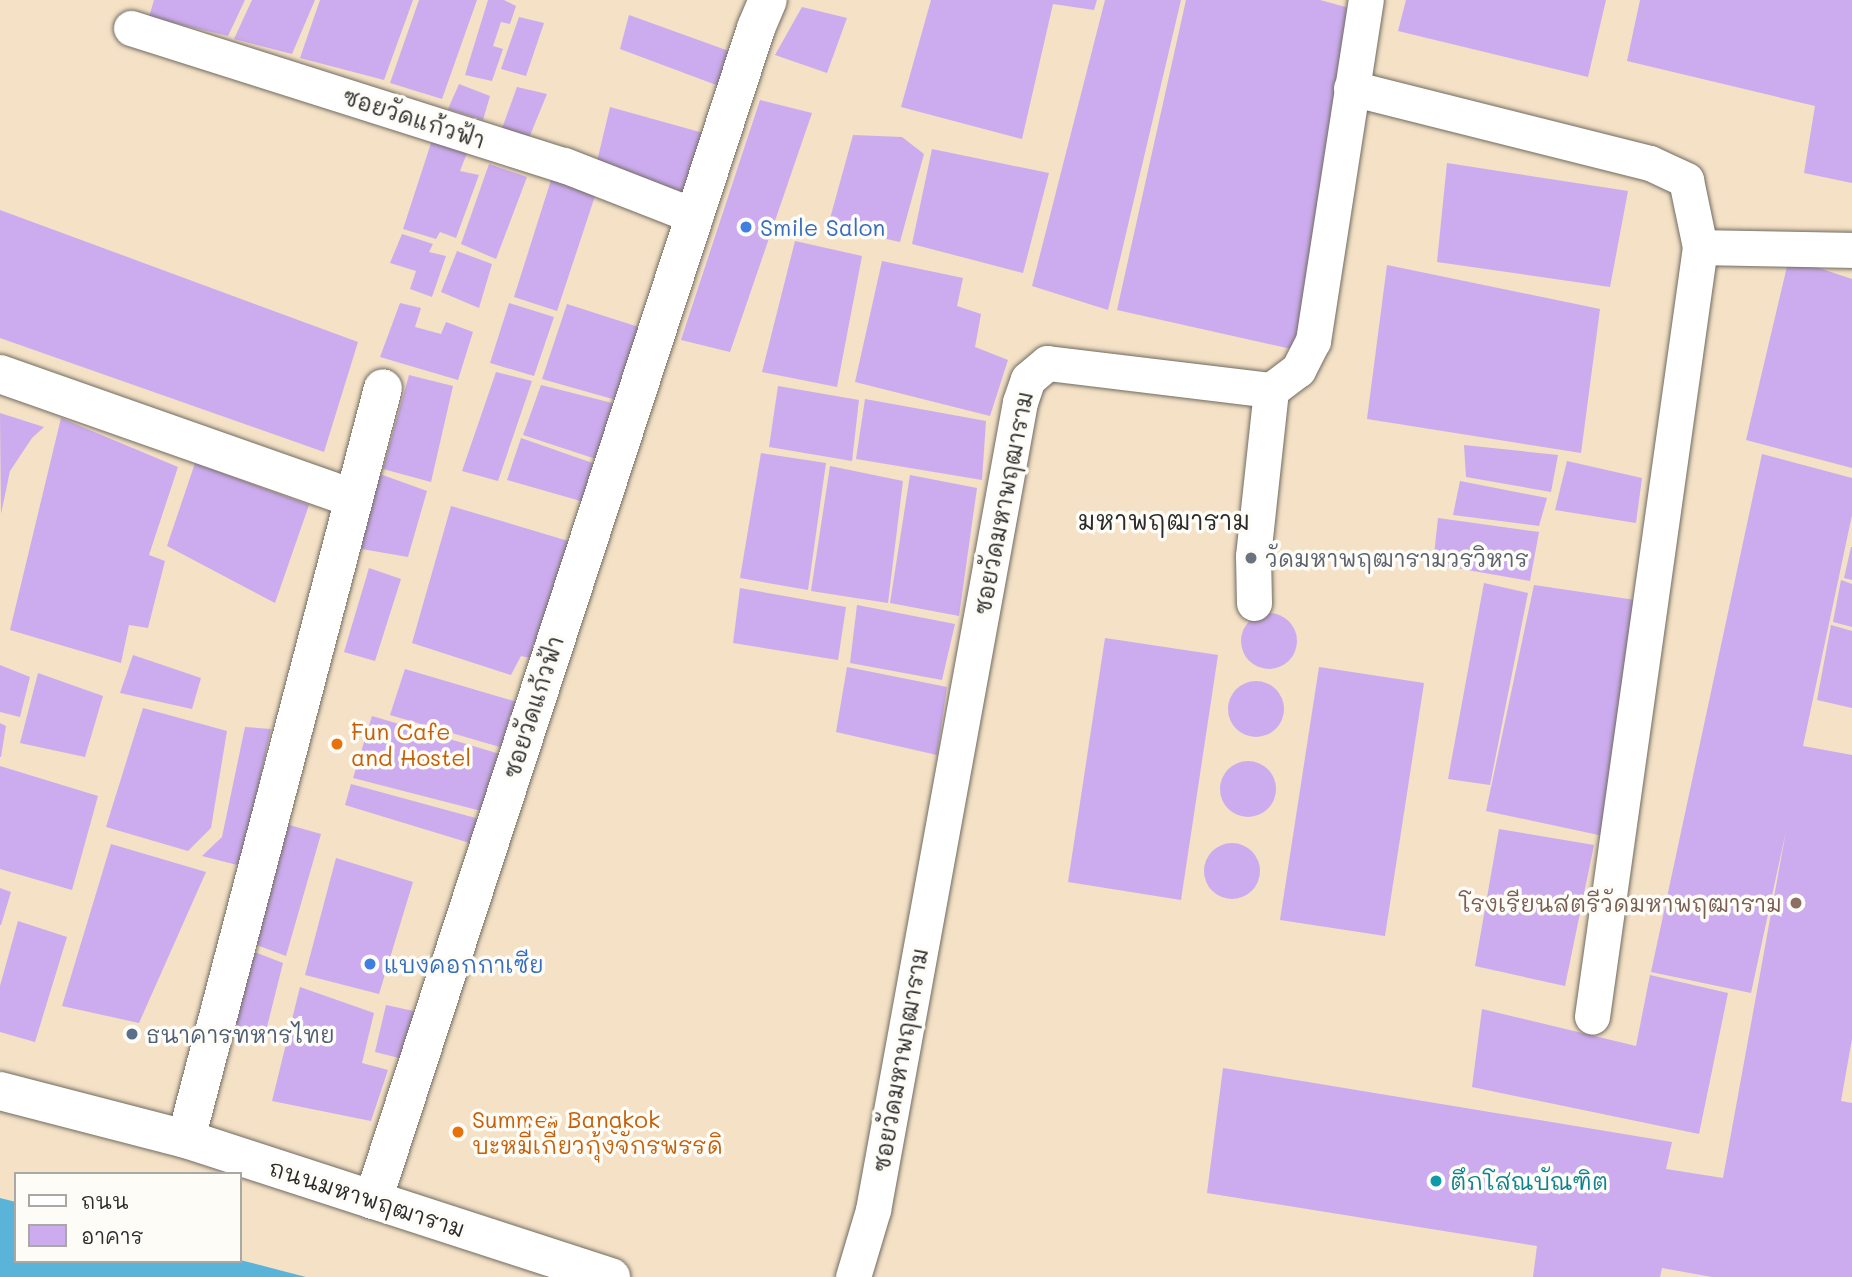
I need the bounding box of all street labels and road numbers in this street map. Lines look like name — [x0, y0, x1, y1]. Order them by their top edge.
street label: ซอยวัดแก้วฟ้า — [339, 82, 489, 154]
street label: ซอยวัดมหาพฤฒาราม — [968, 389, 1038, 617]
street label: ซอยวัดแก้วฟ้า — [497, 632, 569, 782]
street label: ซอยวัดมหาพฤฒาราม — [867, 946, 933, 1174]
street label: ถนนมหาพฤฒาราม — [265, 1153, 469, 1243]

